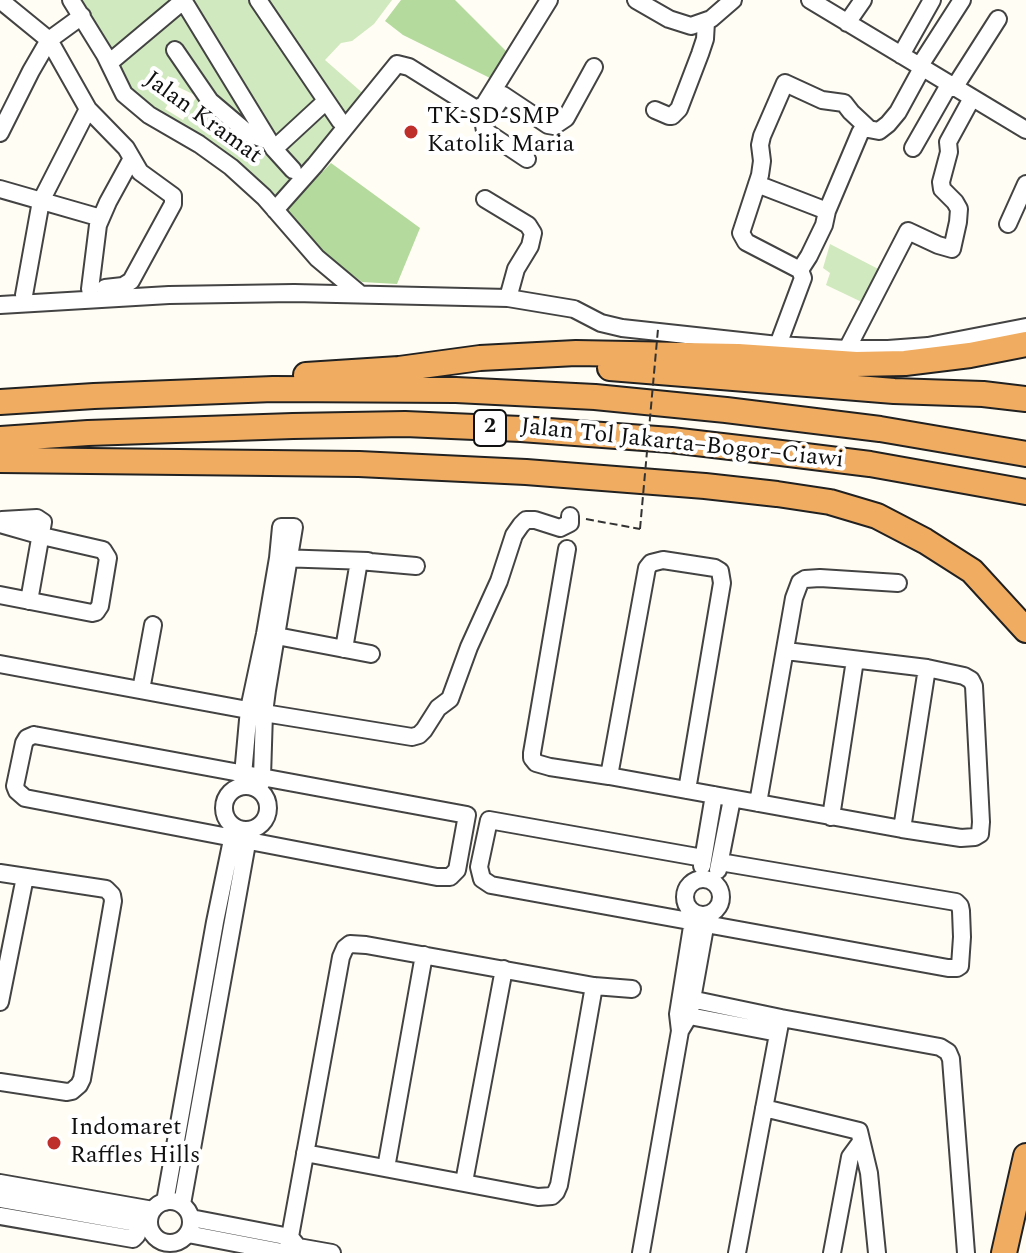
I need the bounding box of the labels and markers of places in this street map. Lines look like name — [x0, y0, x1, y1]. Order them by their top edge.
place label: TK-SD-SMP Katolik Maria — [427, 104, 574, 160]
marker: TK-SD-SMP Katolik Maria — [402, 123, 420, 141]
place label: Indomaret Raffles Hills — [70, 1115, 200, 1171]
marker: Indomaret Raffles Hills — [45, 1134, 63, 1152]

